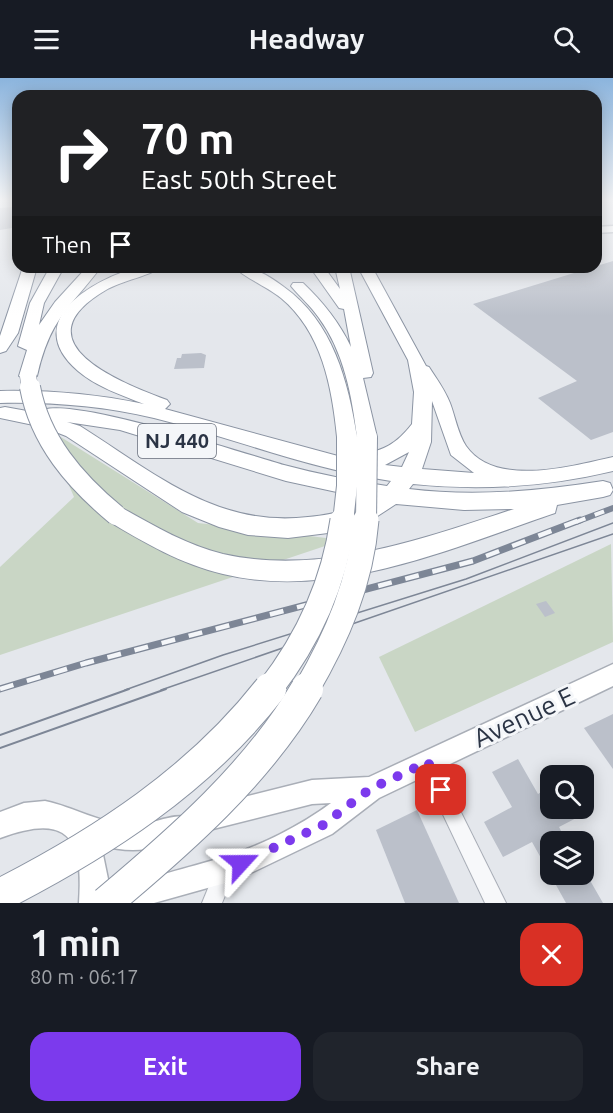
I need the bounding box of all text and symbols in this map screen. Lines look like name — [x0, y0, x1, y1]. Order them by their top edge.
icon: menu — [30, 23, 63, 56]
icon: search — [550, 23, 583, 56]
text: Headway — [249, 24, 364, 54]
icon: right — [42, 114, 120, 192]
text: 70 m — [141, 115, 235, 162]
text: East 50th Street — [141, 164, 337, 194]
icon: arrive — [104, 228, 137, 261]
text: Then — [42, 232, 92, 257]
road number: NJ 440 — [138, 424, 216, 458]
street label: Avenue E — [469, 681, 579, 753]
pin — [415, 764, 466, 815]
map controls — [540, 765, 594, 885]
button: search — [540, 765, 594, 819]
icon: arrive — [424, 773, 457, 806]
position arrow — [209, 831, 273, 895]
button: layers — [540, 831, 594, 885]
text: 1 min — [30, 922, 121, 963]
button: close — [520, 923, 583, 986]
text: 80 m · 06:17 — [30, 965, 139, 988]
button: Exit — [30, 1032, 301, 1101]
button: Share — [313, 1032, 583, 1101]

